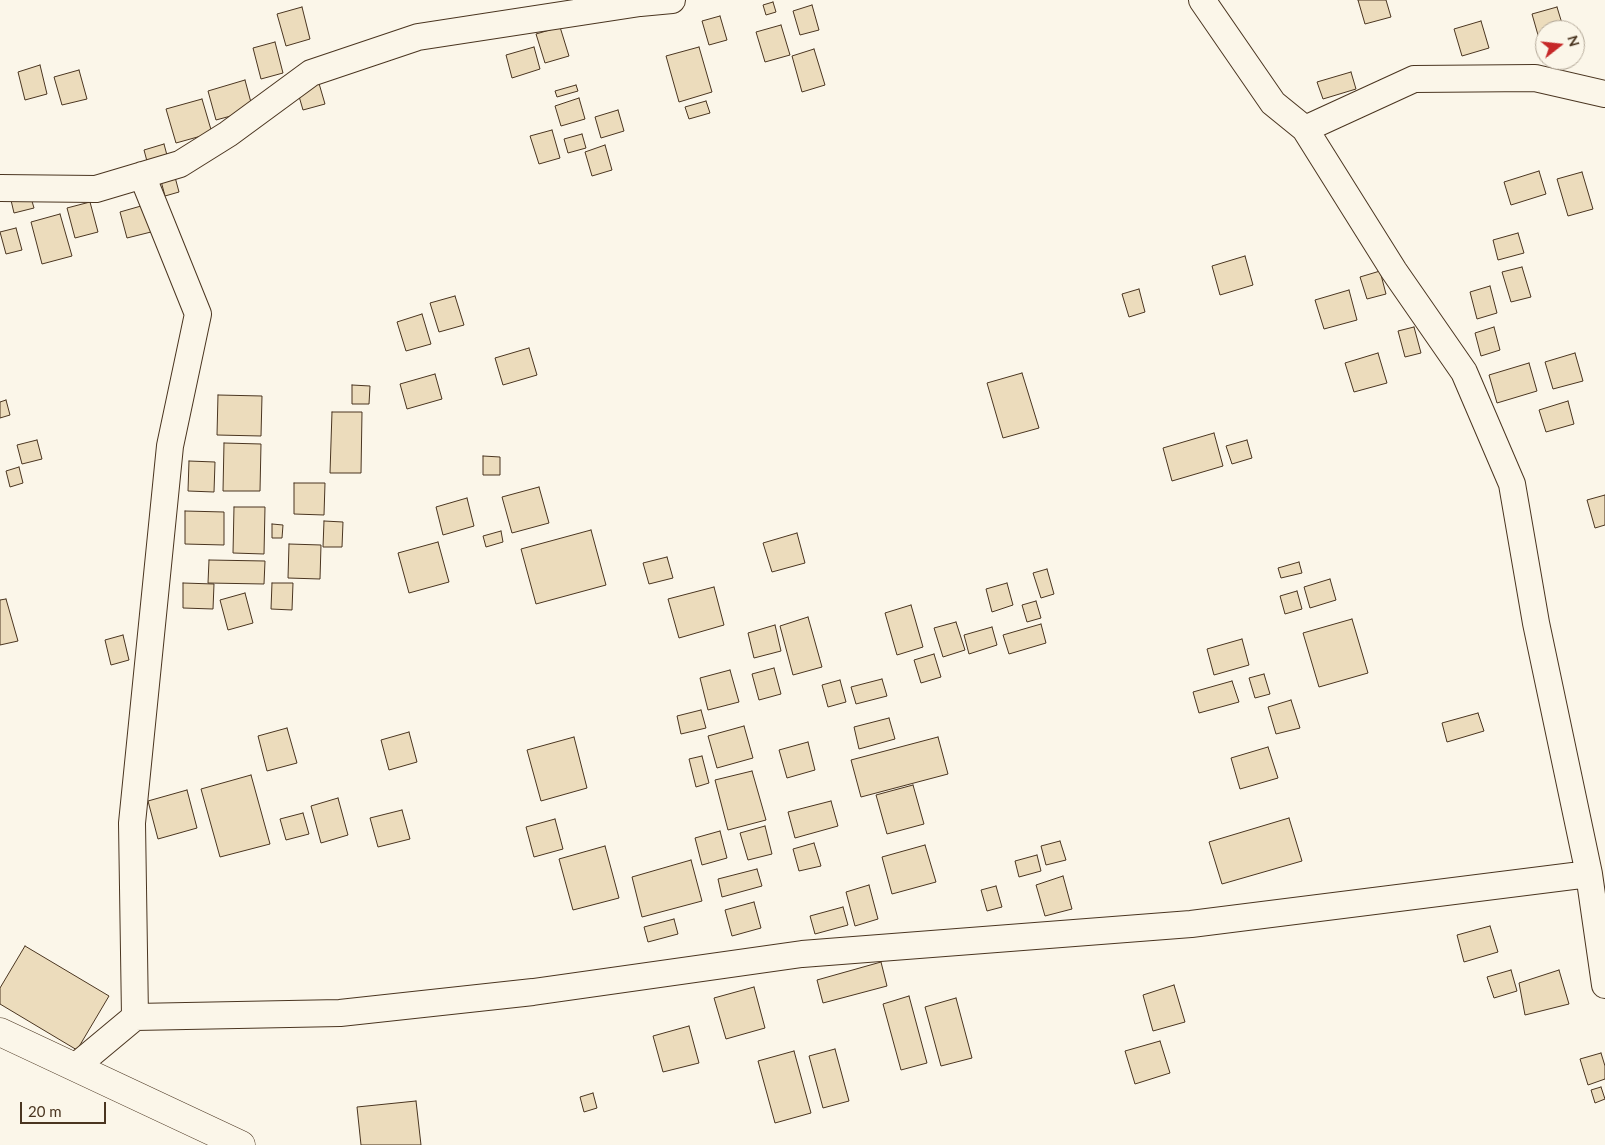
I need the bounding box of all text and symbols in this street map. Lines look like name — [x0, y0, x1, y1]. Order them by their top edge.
north arrow — [1535, 20, 1585, 70]
text: N — [1564, 33, 1584, 49]
scale bar — [22, 1092, 109, 1124]
text: 20 m — [28, 1102, 62, 1120]

